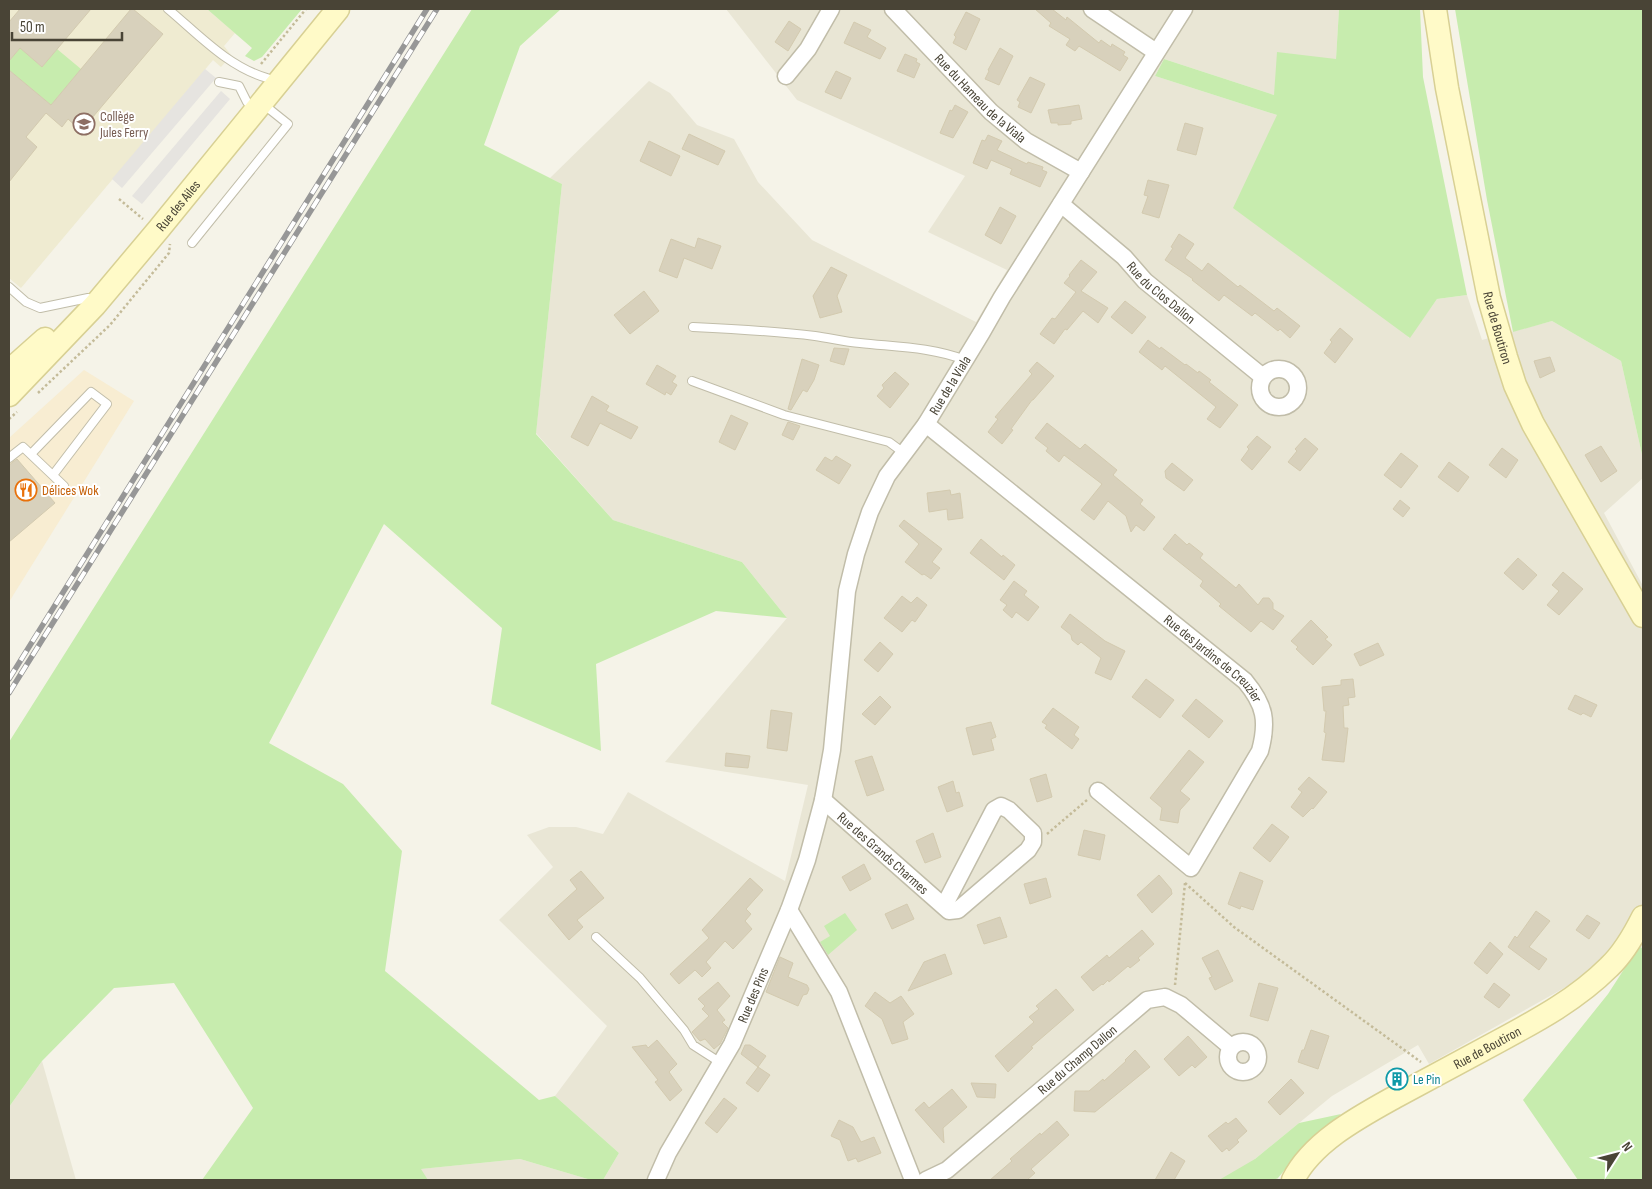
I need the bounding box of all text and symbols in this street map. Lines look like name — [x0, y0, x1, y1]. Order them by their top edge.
scale bar — [12, 10, 122, 42]
text: 50 m — [20, 18, 45, 37]
street label: Rue du Hameau de la Viala — [931, 50, 1030, 146]
place label: Collège Jules Ferry — [99, 108, 149, 141]
school or university icon: Collège Jules Ferry — [72, 112, 96, 136]
street label: Rue des Ailes — [152, 177, 204, 234]
street label: Rue du Clos Dallon — [1123, 258, 1199, 327]
street label: Rue de Boutiron — [1479, 290, 1516, 366]
street label: Rue de la Viala — [925, 352, 974, 418]
restaurant icon: Délices Wok — [14, 478, 38, 502]
place label: Délices Wok — [42, 482, 99, 499]
street label: Rue des Jardins de Creuzier — [1161, 611, 1266, 705]
street label: Rue des Grands Charmes — [834, 808, 932, 898]
street label: Rue des Pins — [733, 965, 772, 1025]
street label: Rue du Champ Dallon — [1034, 1021, 1120, 1098]
street label: Rue de Boutiron — [1450, 1022, 1524, 1073]
building icon: Le Pin — [1385, 1067, 1409, 1091]
place label: Le Pin — [1413, 1071, 1440, 1088]
north arrow — [1592, 1129, 1642, 1179]
text: N — [1618, 1139, 1636, 1155]

